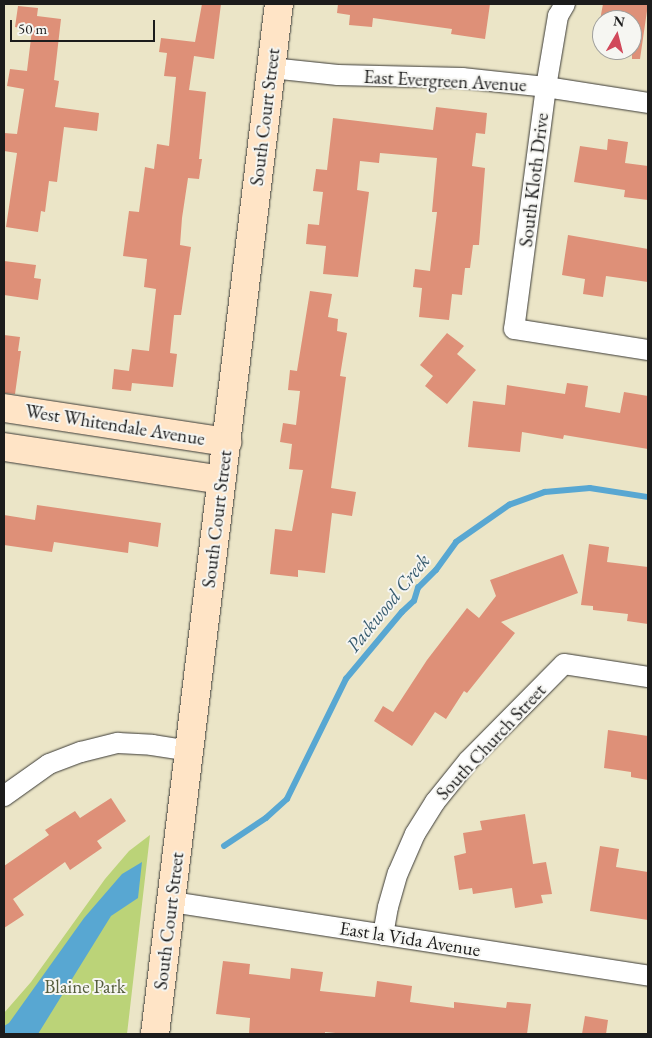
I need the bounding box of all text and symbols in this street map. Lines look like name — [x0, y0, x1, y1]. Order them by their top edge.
scale bar — [12, 10, 158, 42]
north arrow — [592, 10, 642, 60]
text: N — [612, 11, 626, 31]
text: 50 m — [18, 19, 47, 38]
street label: South Court Street — [245, 47, 285, 187]
street label: East Evergreen Avenue — [363, 65, 527, 97]
street label: South Kloth Drive — [514, 112, 554, 248]
street label: West Whitendale Avenue — [24, 400, 206, 450]
street label: South Court Street — [197, 449, 237, 589]
water label: Packwood Creek — [341, 549, 435, 657]
street label: South Church Street — [431, 679, 551, 805]
street label: South Court Street — [149, 851, 189, 991]
street label: East la Vida Avenue — [338, 917, 482, 961]
park label: Blaine Park — [44, 976, 126, 998]

